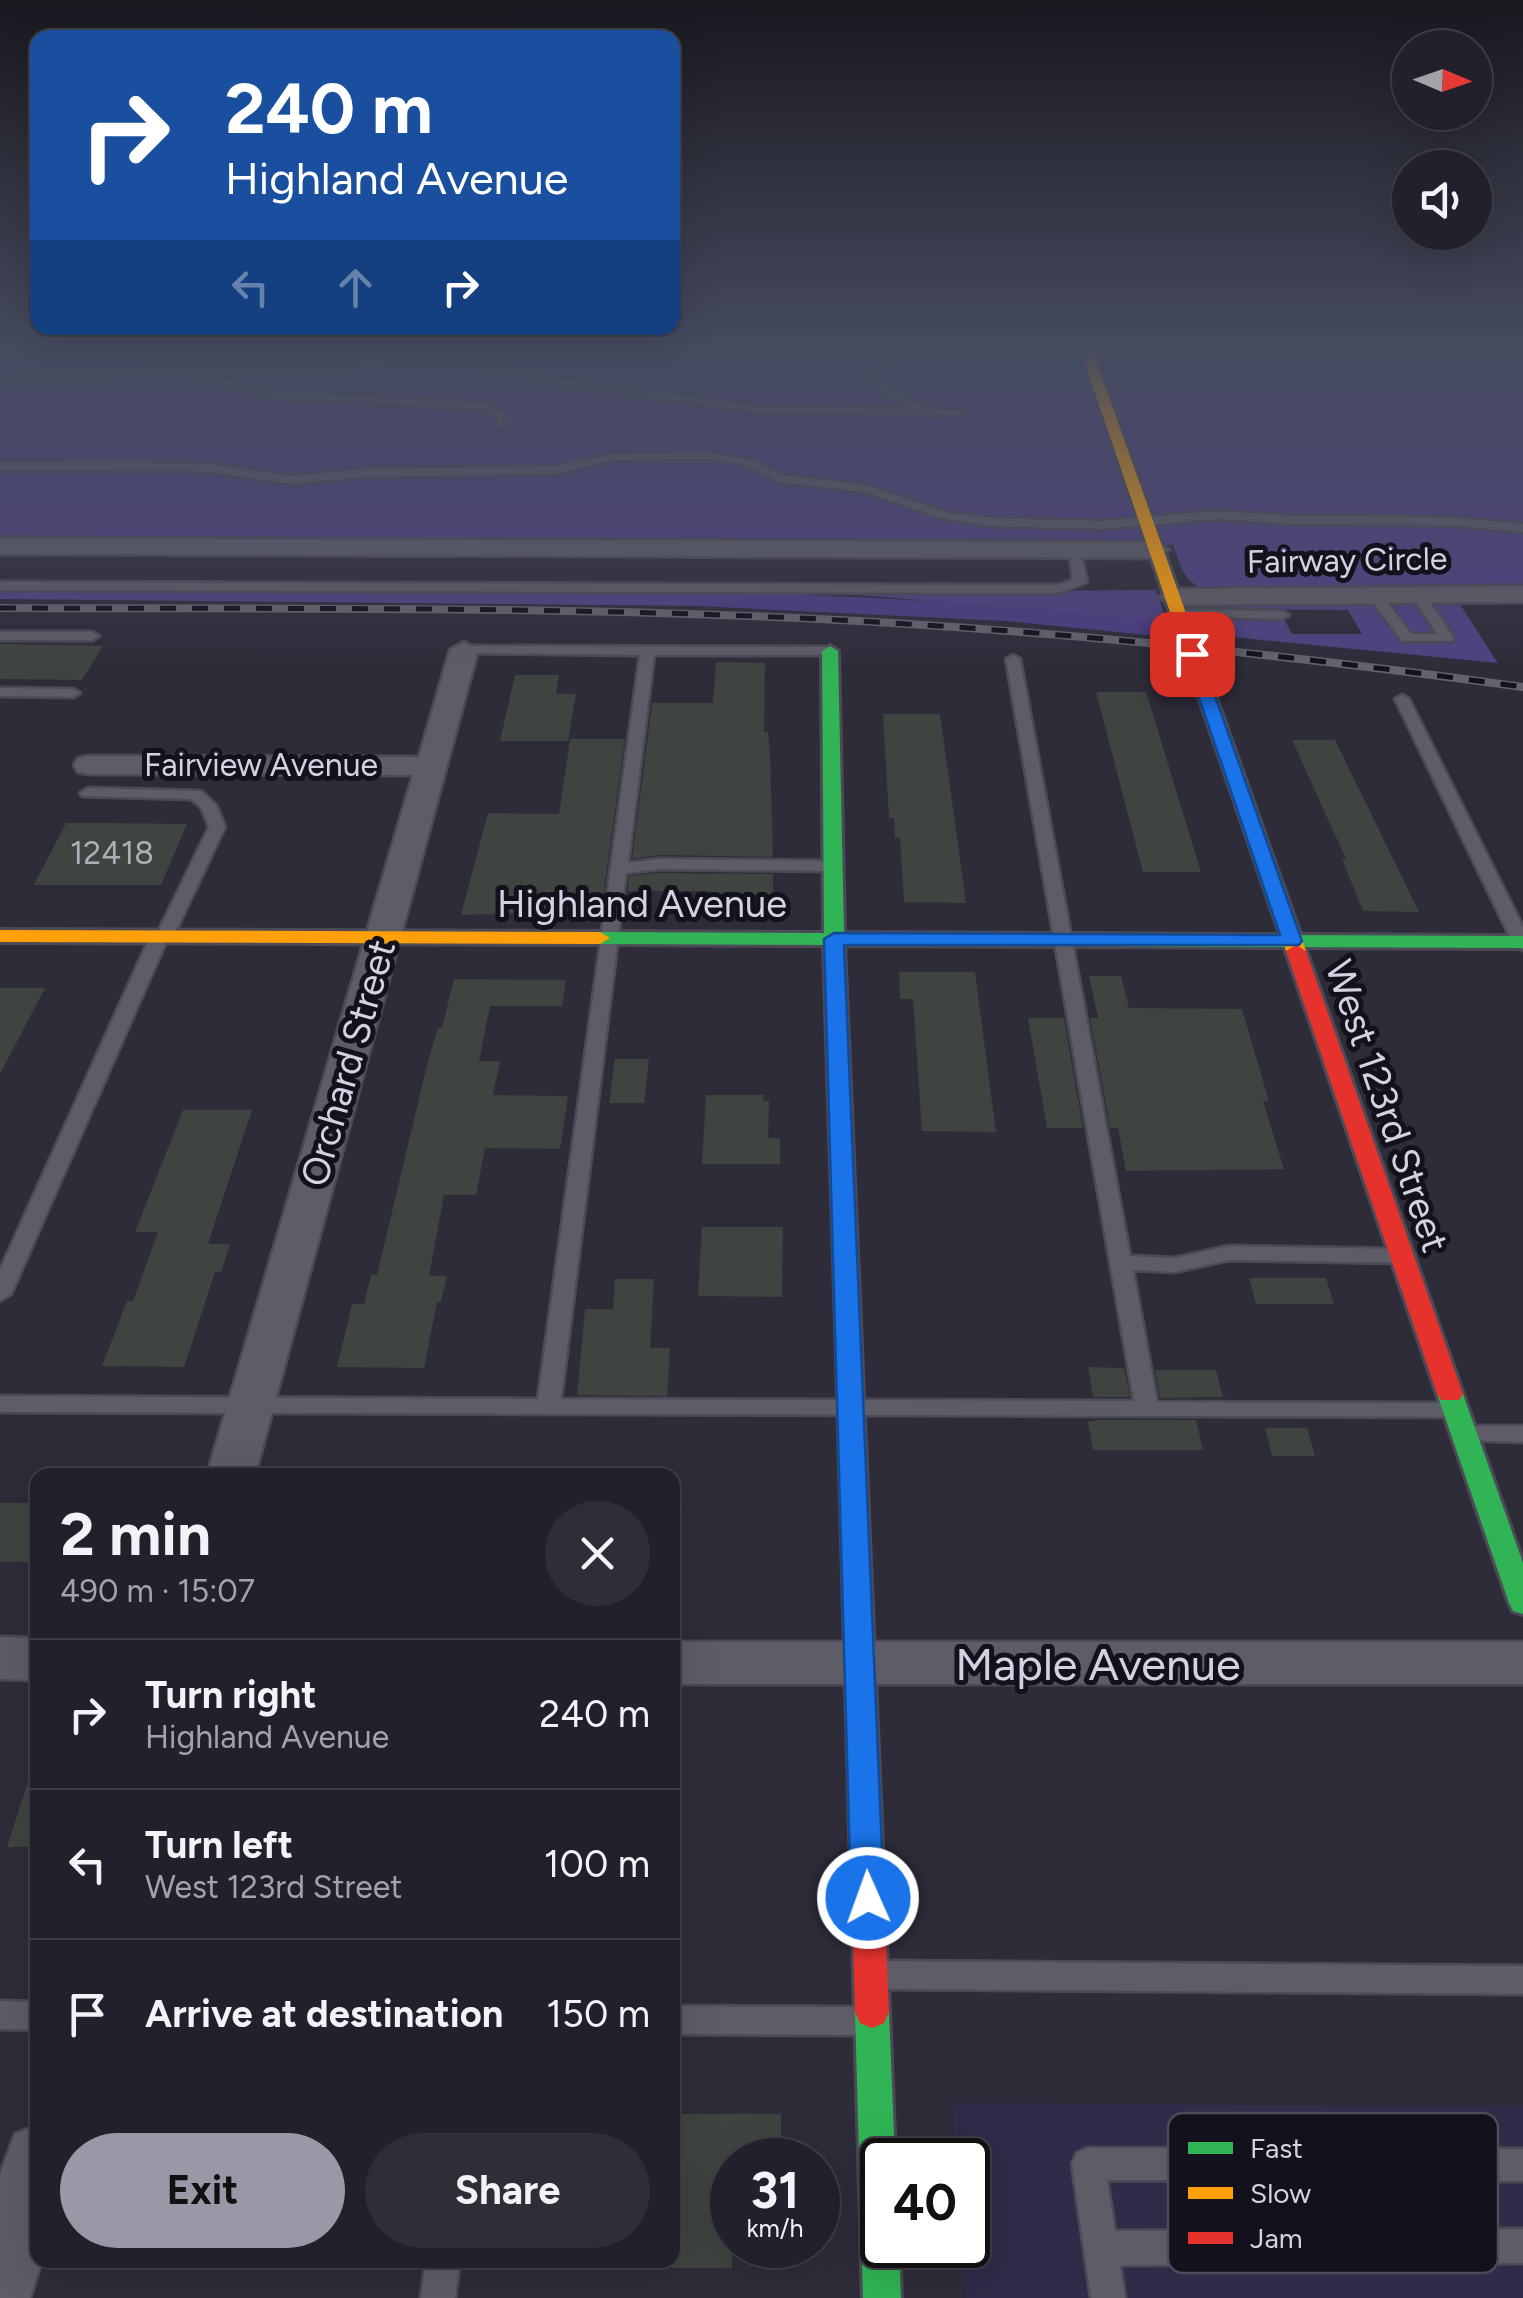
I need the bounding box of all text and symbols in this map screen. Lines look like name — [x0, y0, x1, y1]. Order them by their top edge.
north arrow — [1392, 30, 1492, 130]
map controls — [1392, 30, 1492, 250]
text: 240 m — [225, 66, 433, 151]
icon: right — [60, 70, 190, 200]
button: sound — [1392, 150, 1492, 250]
text: Highland Avenue — [225, 151, 568, 205]
icon: left — [223, 260, 278, 315]
icon: ahead — [328, 260, 383, 315]
icon: right — [433, 260, 488, 315]
street label: Fairway Circle — [1246, 539, 1448, 581]
pin — [1150, 612, 1235, 697]
icon: arrive — [1165, 627, 1220, 682]
street label: Fairview Avenue — [144, 746, 378, 784]
house number: 12418 — [70, 834, 154, 872]
street label: Highland Avenue — [497, 881, 787, 927]
street label: Orchard Street — [291, 934, 405, 1192]
street label: West 123rd Street — [1315, 954, 1459, 1258]
text: 2 min — [60, 1498, 211, 1570]
button: close — [545, 1501, 650, 1606]
text: 490 m · 15:07 — [60, 1572, 255, 1610]
street label: Maple Avenue — [955, 1637, 1241, 1691]
text: Turn right — [145, 1672, 317, 1718]
icon: right — [60, 1687, 115, 1742]
text: 240 m — [539, 1691, 650, 1737]
text: Highland Avenue — [145, 1718, 389, 1756]
text: Turn left — [145, 1822, 293, 1868]
icon: left — [60, 1837, 115, 1892]
text: 100 m — [544, 1841, 650, 1887]
position arrow — [816, 1846, 920, 1950]
text: West 123rd Street — [145, 1868, 402, 1906]
icon: arrive — [60, 1987, 115, 2042]
text: Arrive at destination — [145, 1991, 503, 2037]
text: 150 m — [546, 1991, 650, 2037]
legend — [1168, 2113, 1498, 2273]
text: Fast — [1250, 2131, 1303, 2165]
button: Exit — [60, 2133, 345, 2248]
button: Share — [365, 2133, 650, 2248]
speed limit sign: 40 — [860, 2138, 990, 2268]
text: 31 — [751, 2160, 799, 2221]
text: Slow — [1250, 2176, 1311, 2210]
text: km/h — [746, 2213, 804, 2243]
text: Jam — [1250, 2221, 1303, 2255]

